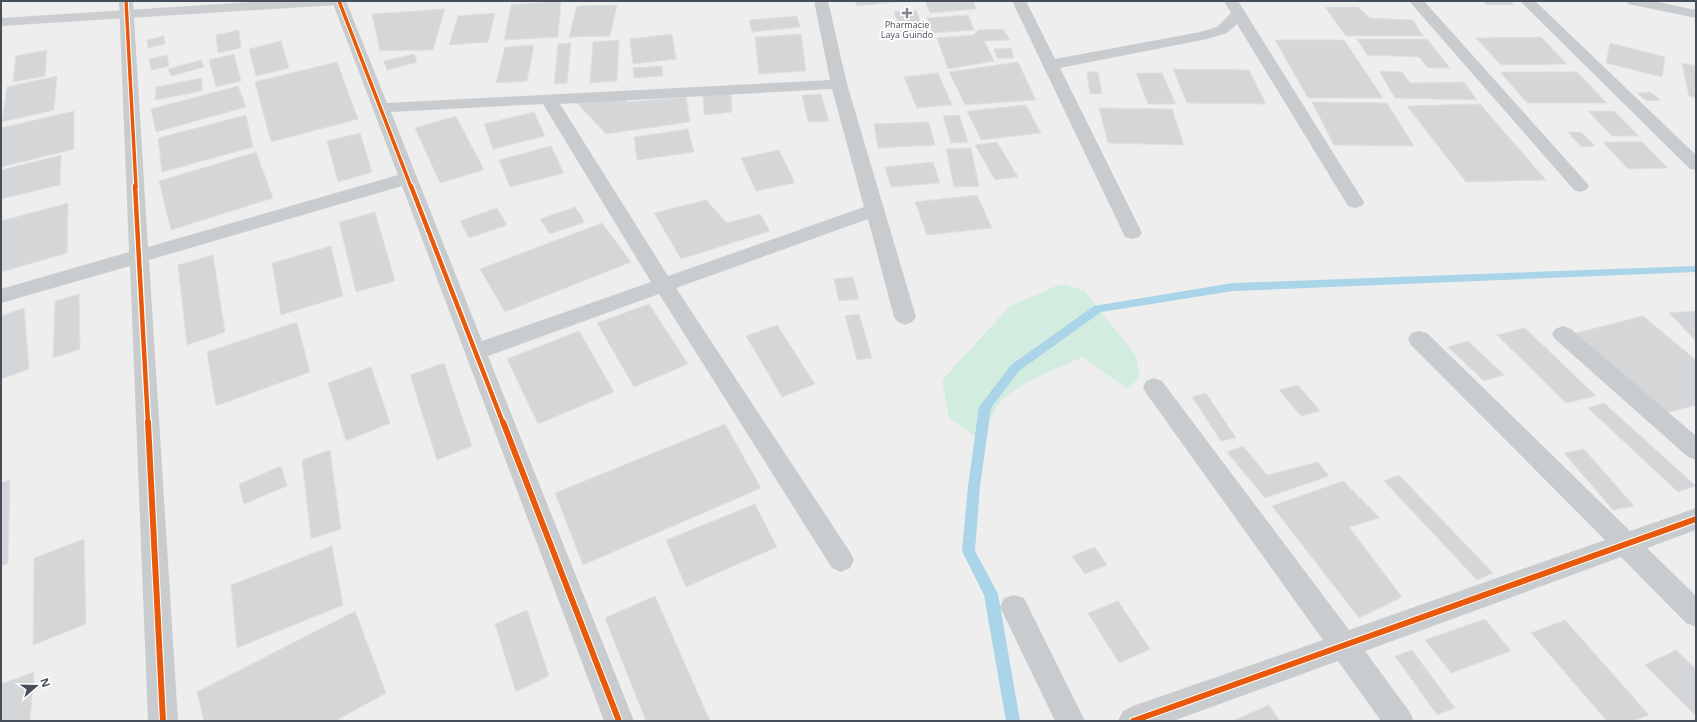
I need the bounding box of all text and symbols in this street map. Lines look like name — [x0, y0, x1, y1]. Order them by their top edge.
marker: Pharmacie Laya Guindo — [902, 8, 912, 18]
place label: Pharmacie Laya Guindo — [881, 18, 933, 41]
north arrow — [16, 666, 56, 706]
text: N — [37, 676, 54, 689]

